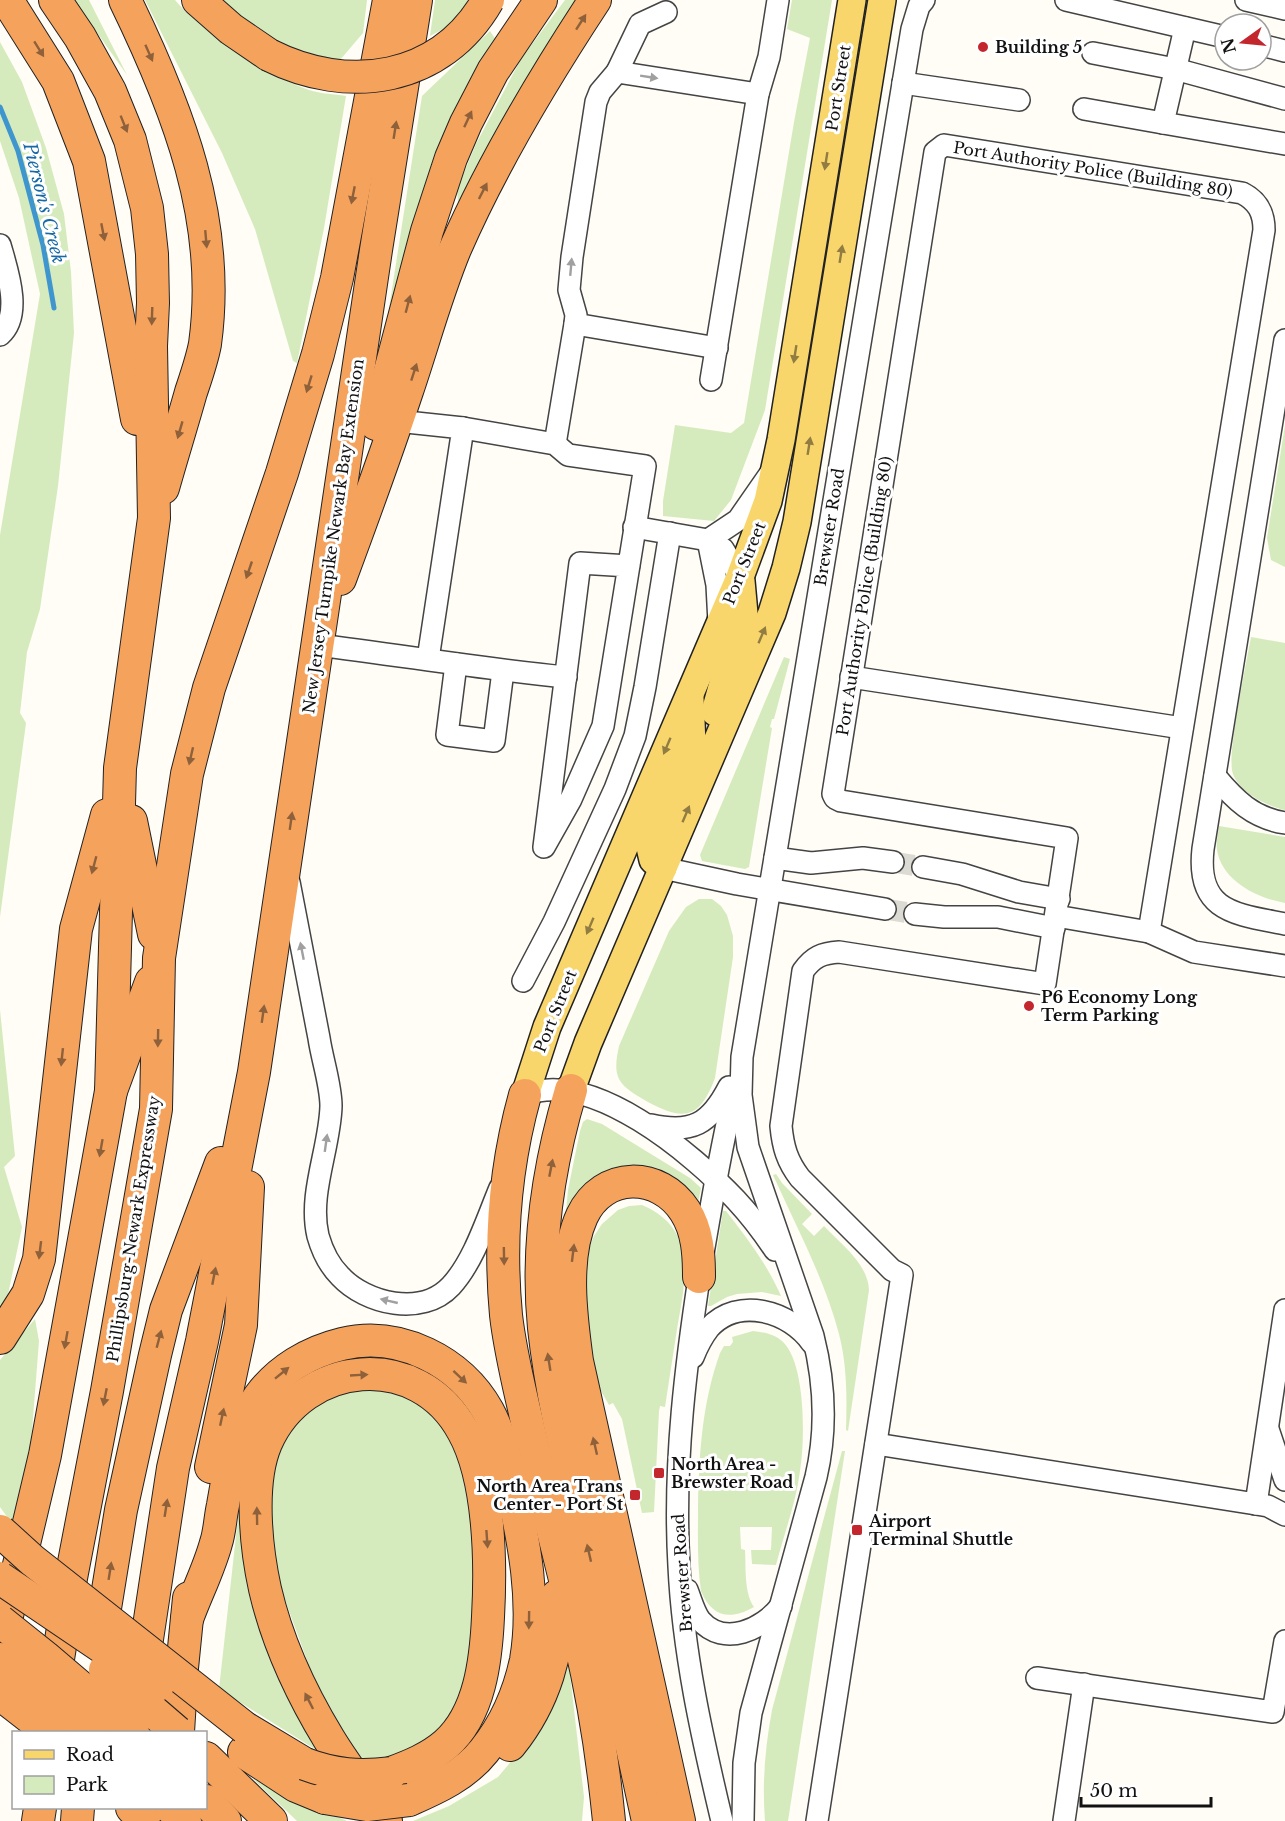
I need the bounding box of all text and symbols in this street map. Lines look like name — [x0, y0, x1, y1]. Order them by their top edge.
north arrow — [1213, 12, 1273, 72]
one-way arrow — [575, 14, 586, 30]
text: N — [1217, 36, 1240, 56]
place label: Building 5 — [995, 37, 1082, 57]
marker: Building 5 — [976, 40, 990, 54]
one-way arrow — [33, 41, 44, 57]
street label: Port Street — [821, 43, 855, 133]
one-way arrow — [144, 45, 154, 63]
one-way arrow — [640, 73, 659, 82]
one-way arrow — [463, 111, 472, 128]
one-way arrow — [120, 115, 129, 133]
one-way arrow — [391, 121, 400, 140]
street label: Port Authority Police (Building 80) — [952, 137, 1234, 201]
water label: Pierson's Creek — [18, 139, 70, 266]
one-way arrow — [821, 152, 830, 171]
one-way arrow — [479, 182, 488, 199]
one-way arrow — [348, 185, 357, 204]
one-way arrow — [99, 222, 108, 241]
one-way arrow — [201, 229, 211, 248]
one-way arrow — [836, 244, 845, 263]
one-way arrow — [566, 257, 576, 276]
one-way arrow — [403, 295, 413, 314]
one-way arrow — [148, 306, 157, 325]
one-way arrow — [790, 345, 799, 364]
street label: New Jersey Turnpike Newark Bay Extension — [298, 357, 368, 715]
one-way arrow — [409, 363, 419, 381]
one-way arrow — [304, 375, 313, 393]
one-way arrow — [175, 421, 184, 439]
one-way arrow — [805, 437, 814, 456]
street label: Port Authority Police (Building 80) — [832, 455, 896, 737]
street label: Brewster Road — [810, 466, 848, 587]
street label: Port Street — [718, 519, 770, 607]
one-way arrow — [244, 561, 254, 579]
one-way arrow — [757, 625, 767, 643]
one-way arrow — [662, 738, 672, 756]
one-way arrow — [186, 747, 195, 766]
one-way arrow — [681, 805, 691, 823]
one-way arrow — [287, 811, 296, 830]
one-way arrow — [88, 856, 98, 874]
one-way arrow — [585, 917, 595, 935]
one-way arrow — [297, 942, 306, 961]
street label: Port Street — [529, 967, 581, 1055]
place label: P6 Economy Long Term Parking — [1041, 987, 1198, 1025]
marker: P6 Economy Long Term Parking — [1022, 999, 1036, 1013]
one-way arrow — [258, 1004, 267, 1023]
one-way arrow — [153, 1028, 162, 1047]
one-way arrow — [57, 1047, 66, 1066]
street label: Phillipsburg-Newark Expressway — [102, 1093, 164, 1364]
one-way arrow — [322, 1134, 331, 1153]
one-way arrow — [96, 1139, 105, 1158]
one-way arrow — [547, 1158, 556, 1177]
one-way arrow — [35, 1241, 44, 1260]
one-way arrow — [568, 1244, 577, 1263]
one-way arrow — [499, 1247, 508, 1266]
one-way arrow — [210, 1267, 219, 1286]
one-way arrow — [380, 1296, 398, 1306]
one-way arrow — [155, 1330, 164, 1348]
one-way arrow — [62, 1331, 71, 1350]
one-way arrow — [545, 1352, 554, 1371]
one-way arrow — [274, 1367, 290, 1380]
one-way arrow — [350, 1370, 369, 1380]
one-way arrow — [452, 1370, 467, 1384]
one-way arrow — [100, 1387, 109, 1406]
one-way arrow — [217, 1407, 227, 1426]
one-way arrow — [590, 1436, 599, 1455]
place label: North Area - Brewster Road — [671, 1454, 793, 1492]
marker: North Area - Brewster Road — [652, 1466, 666, 1480]
place label: North Area Trans Center - Port St — [477, 1476, 624, 1514]
marker: North Area Trans Center - Port St — [628, 1488, 642, 1502]
one-way arrow — [162, 1499, 171, 1518]
one-way arrow — [252, 1506, 262, 1525]
place label: Airport Terminal Shuttle — [868, 1511, 1013, 1549]
street label: Brewster Road — [668, 1513, 696, 1633]
marker: Airport Terminal Shuttle — [850, 1523, 864, 1537]
one-way arrow — [482, 1529, 492, 1548]
one-way arrow — [584, 1543, 593, 1562]
one-way arrow — [106, 1561, 115, 1580]
one-way arrow — [524, 1611, 534, 1630]
one-way arrow — [304, 1693, 314, 1710]
legend — [12, 1731, 207, 1809]
text: Road — [66, 1744, 114, 1766]
scale bar — [1081, 1770, 1212, 1808]
text: Park — [66, 1774, 108, 1796]
text: 50 m — [1090, 1780, 1138, 1802]

